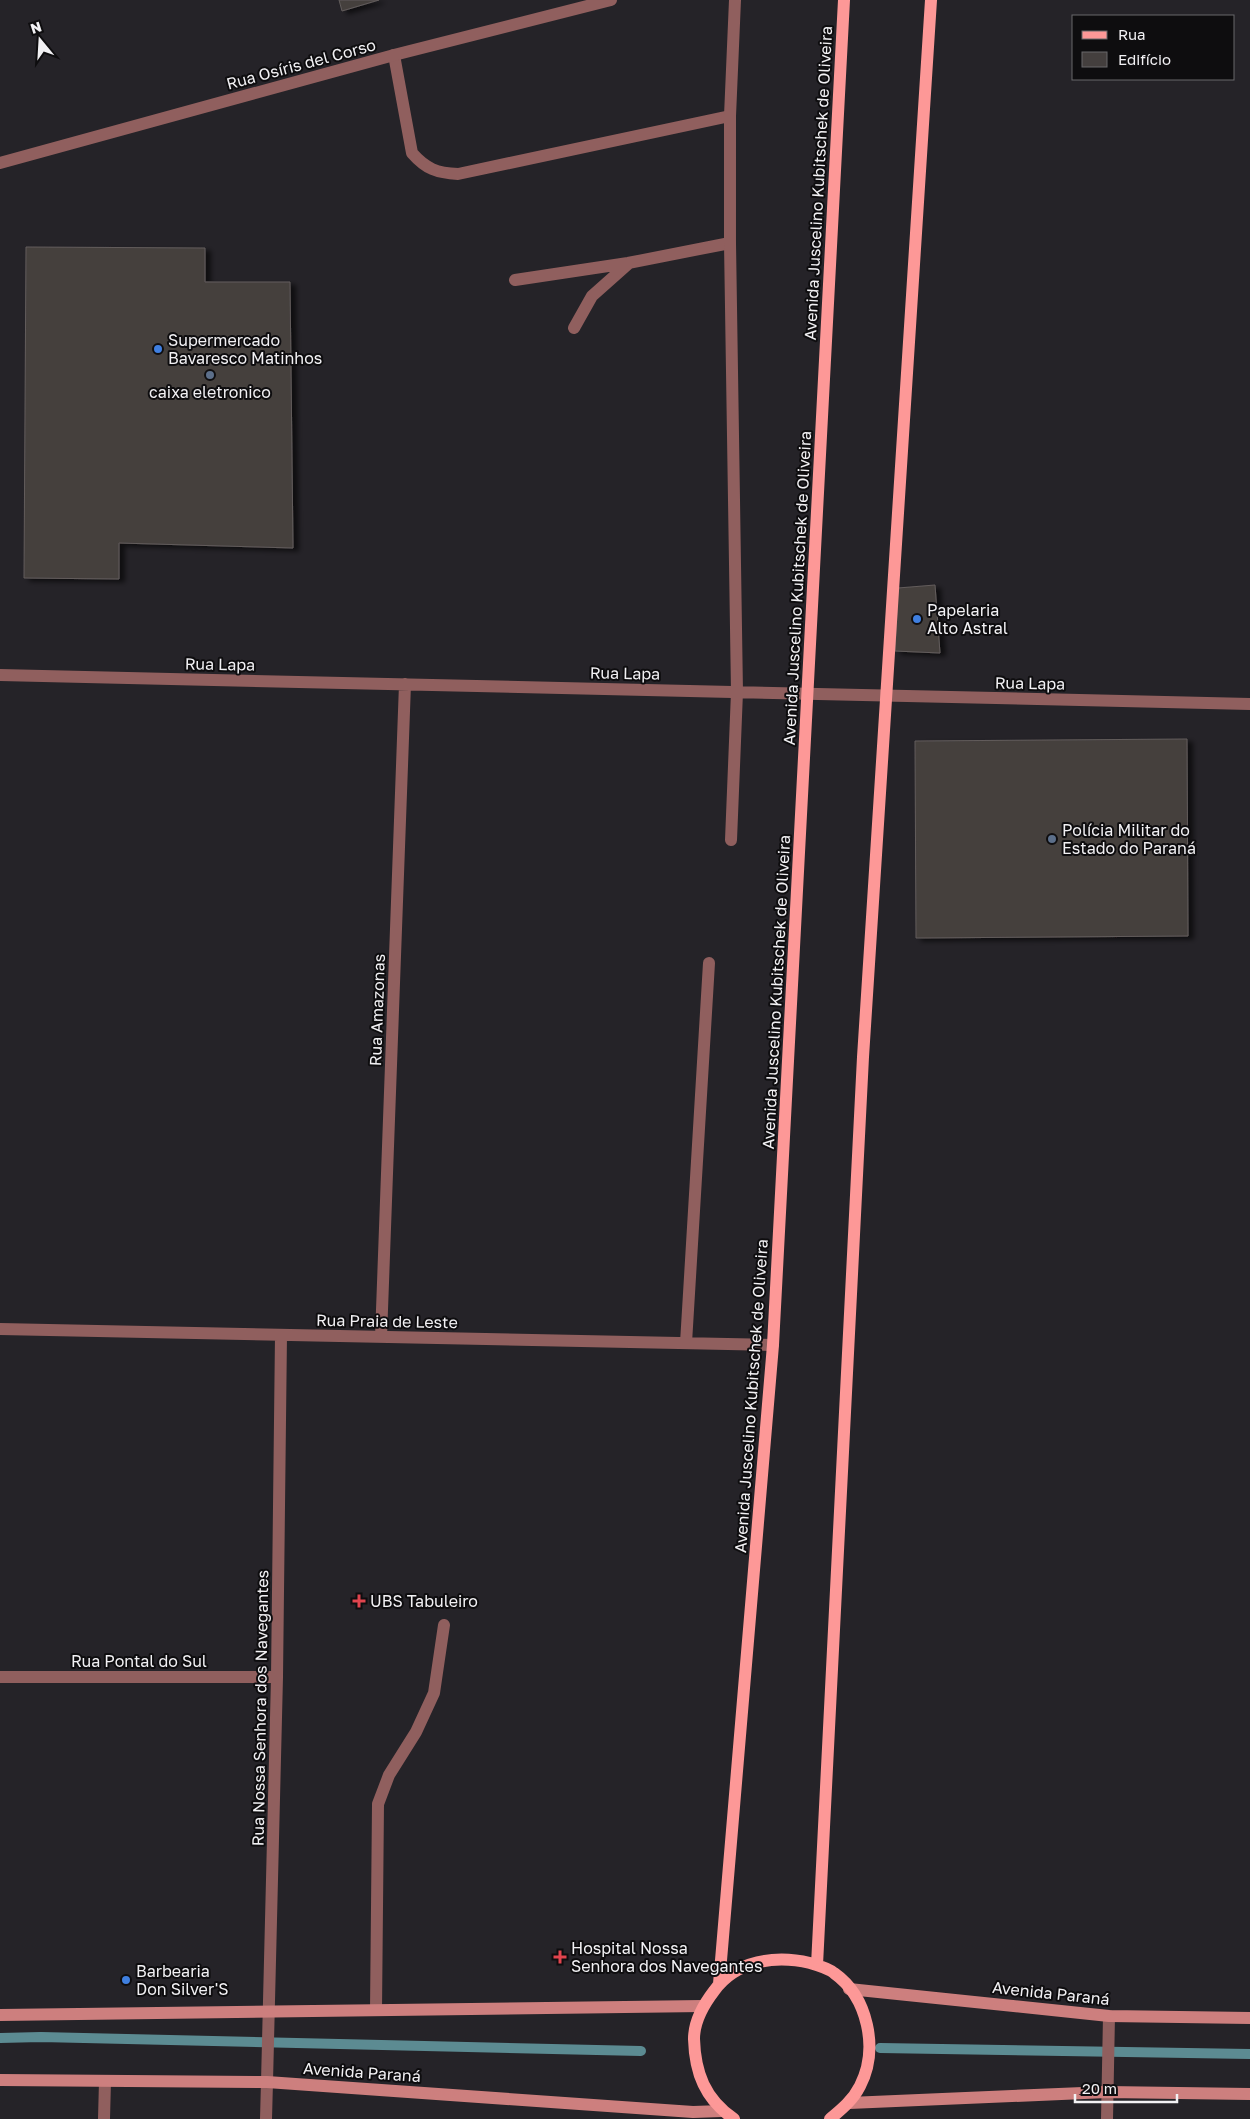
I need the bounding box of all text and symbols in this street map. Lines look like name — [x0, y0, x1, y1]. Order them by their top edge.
north arrow — [15, 15, 65, 65]
legend — [1072, 15, 1235, 80]
text: N — [28, 17, 44, 37]
street label: Avenida Juscelino Kubitschek de Oliveira — [800, 25, 836, 341]
text: Rua — [1118, 25, 1145, 43]
street label: Rua Osíris del Corso — [224, 34, 378, 94]
text: Edifício — [1118, 50, 1171, 68]
place label: Supermercado Bavaresco Matinhos — [168, 330, 322, 368]
marker: Supermercado Bavaresco Matinhos — [152, 343, 164, 355]
marker: caixa eletronico — [204, 369, 216, 381]
place label: caixa eletronico — [149, 382, 271, 402]
street label: Avenida Juscelino Kubitschek de Oliveira — [779, 430, 815, 746]
place label: Papelaria Alto Astral — [927, 600, 1008, 638]
marker: Papelaria Alto Astral — [911, 613, 923, 625]
street label: Rua Lapa — [185, 653, 255, 675]
street label: Rua Lapa — [590, 662, 660, 684]
street label: Rua Lapa — [995, 672, 1065, 694]
place label: Polícia Militar do Estado do Paraná — [1062, 820, 1196, 858]
marker: Polícia Militar do Estado do Paraná — [1046, 833, 1058, 845]
street label: Avenida Juscelino Kubitschek de Oliveira — [758, 834, 794, 1150]
street label: Rua Amazonas — [365, 954, 389, 1066]
street label: Avenida Juscelino Kubitschek de Oliveira — [730, 1238, 772, 1554]
street label: Rua Praia de Leste — [316, 1310, 458, 1332]
street label: Rua Nossa Senhora dos Navegantes — [248, 1570, 272, 1846]
place label: UBS Tabuleiro — [370, 1591, 478, 1611]
marker: UBS Tabuleiro — [352, 1594, 366, 1608]
street label: Rua Pontal do Sul — [71, 1651, 207, 1671]
place label: Hospital Nossa Senhora dos Navegantes — [571, 1938, 762, 1976]
marker: Hospital Nossa Senhora dos Navegantes — [553, 1950, 567, 1964]
place label: Barbearia Don Silver'S — [136, 1961, 229, 1999]
marker: Barbearia Don Silver'S — [120, 1974, 132, 1986]
street label: Avenida Paraná — [991, 1977, 1111, 2009]
street label: Avenida Paraná — [302, 2058, 422, 2086]
scale bar — [1075, 2072, 1178, 2104]
text: 20 m — [1082, 2079, 1117, 2097]

